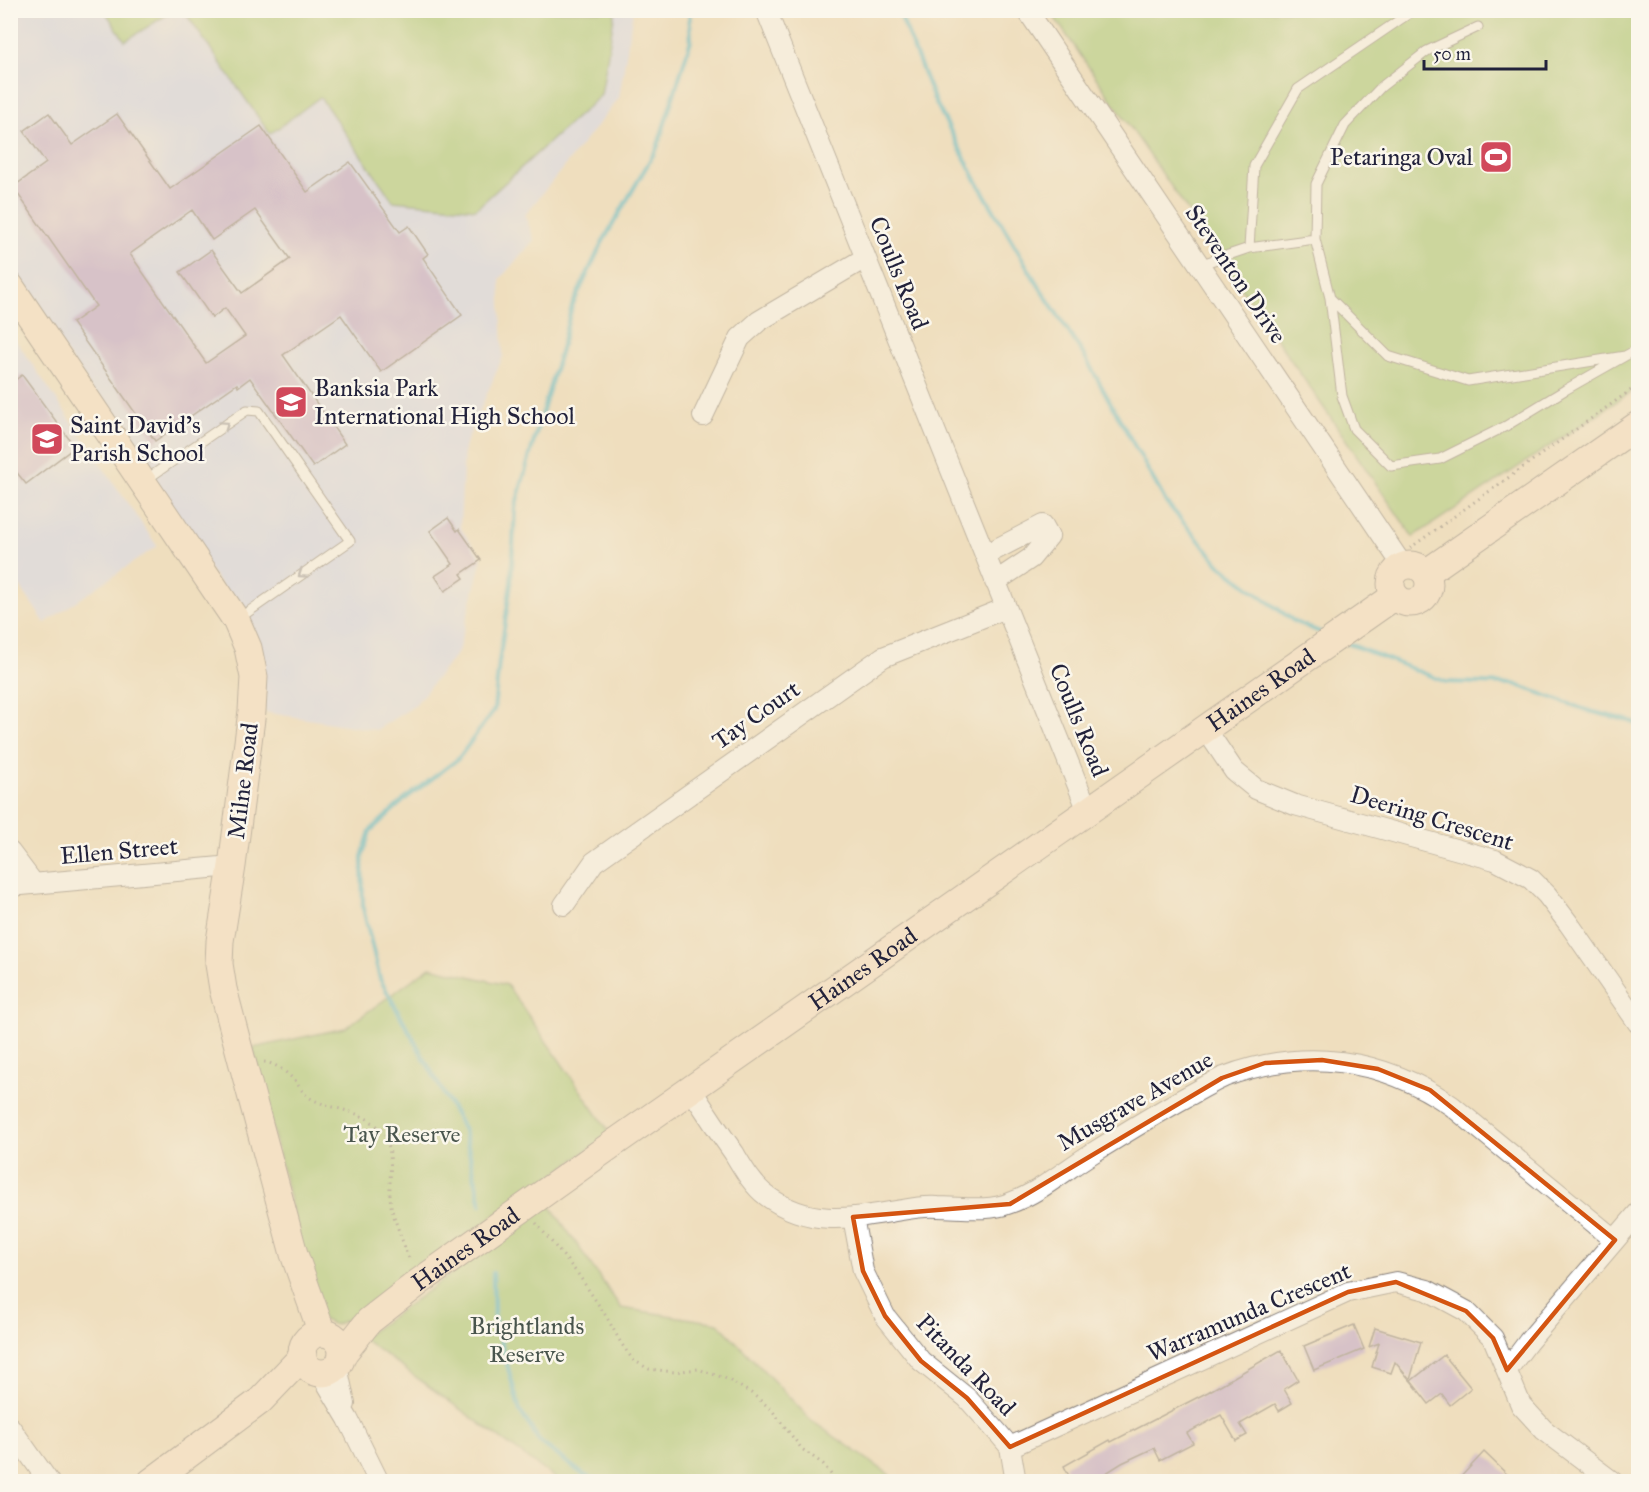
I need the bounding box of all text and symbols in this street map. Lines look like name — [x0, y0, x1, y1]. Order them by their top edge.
scale bar — [1424, 33, 1546, 71]
text: 50 m — [1433, 43, 1471, 65]
sports icon: Petaringa Oval — [1478, 139, 1514, 175]
place label: Petaringa Oval — [1330, 142, 1474, 172]
street label: Steventon Drive — [1179, 199, 1293, 349]
street label: Coulls Road — [863, 212, 935, 334]
place label: Banksia Park International High School — [314, 373, 575, 431]
school or university icon: Banksia Park International High School — [273, 384, 309, 420]
place label: Saint David's Parish School — [70, 410, 205, 468]
school or university icon: Saint David's Parish School — [29, 421, 65, 457]
one-way arrow — [219, 421, 230, 432]
one-way arrow — [298, 567, 309, 578]
street label: Haines Road — [1201, 642, 1321, 738]
street label: Coulls Road — [1043, 659, 1115, 781]
street label: Tay Court — [706, 674, 806, 756]
street label: Milne Road — [221, 721, 265, 841]
street label: Deering Crescent — [1347, 779, 1518, 857]
street label: Ellen Street — [59, 831, 180, 871]
street label: Haines Road — [803, 921, 923, 1017]
street label: Musgrave Avenue — [1052, 1044, 1218, 1158]
park label: Tay Reserve — [343, 1119, 461, 1149]
street label: Haines Road — [406, 1200, 525, 1297]
street label: Warramunda Crescent — [1143, 1255, 1356, 1368]
street label: Pitanda Road — [910, 1308, 1022, 1422]
park label: Brightlands Reserve — [470, 1311, 584, 1369]

